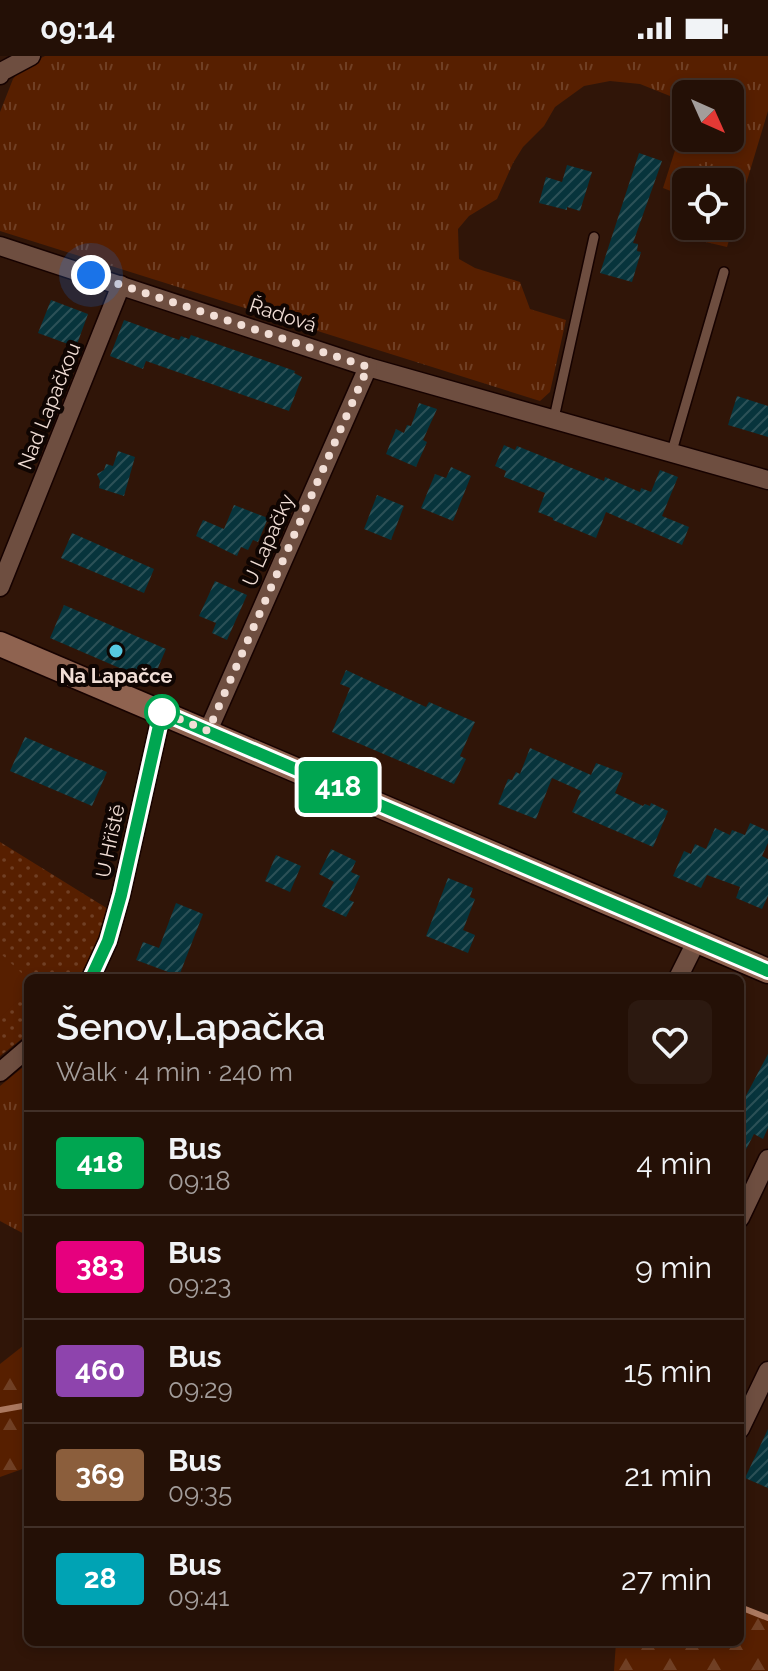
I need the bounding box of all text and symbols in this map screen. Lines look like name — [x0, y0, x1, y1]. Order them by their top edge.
text: 09:14 — [40, 11, 115, 46]
north arrow — [672, 80, 744, 152]
map controls — [672, 80, 744, 240]
button: locate — [672, 168, 744, 240]
your location — [71, 255, 111, 295]
street label: Řadová — [246, 292, 320, 337]
street label: Nad Lapačkou — [13, 339, 85, 473]
street label: U Lapačky — [237, 490, 299, 590]
marker: Na Lapačce — [107, 642, 125, 660]
place label: Na Lapačce — [59, 664, 173, 688]
unlabelled marker — [145, 695, 179, 729]
line badge: 418 — [292, 761, 384, 813]
text: 418 — [315, 770, 361, 803]
street label: U Hřiště — [91, 802, 130, 880]
button: heart — [628, 1000, 712, 1084]
text: Šenov,Lapačka — [56, 1004, 326, 1049]
text: Walk · 4 min · 240 m — [56, 1057, 293, 1087]
text: Bus — [168, 1131, 222, 1166]
text: 418 — [77, 1146, 123, 1179]
text: 4 min — [636, 1146, 712, 1181]
text: 09:18 — [168, 1166, 231, 1196]
text: Bus — [168, 1235, 222, 1270]
text: 383 — [76, 1250, 124, 1283]
text: 9 min — [635, 1250, 712, 1285]
text: 09:23 — [168, 1270, 231, 1300]
text: Bus — [168, 1339, 222, 1374]
text: 460 — [75, 1354, 125, 1387]
text: 15 min — [624, 1354, 712, 1389]
text: 09:29 — [168, 1374, 233, 1404]
text: Bus — [168, 1443, 222, 1478]
text: 369 — [75, 1458, 125, 1491]
text: 21 min — [624, 1458, 712, 1493]
text: 09:35 — [168, 1478, 232, 1508]
text: Bus — [168, 1547, 222, 1582]
text: 28 — [84, 1562, 116, 1595]
text: 27 min — [621, 1562, 712, 1597]
text: 09:41 — [168, 1582, 229, 1612]

